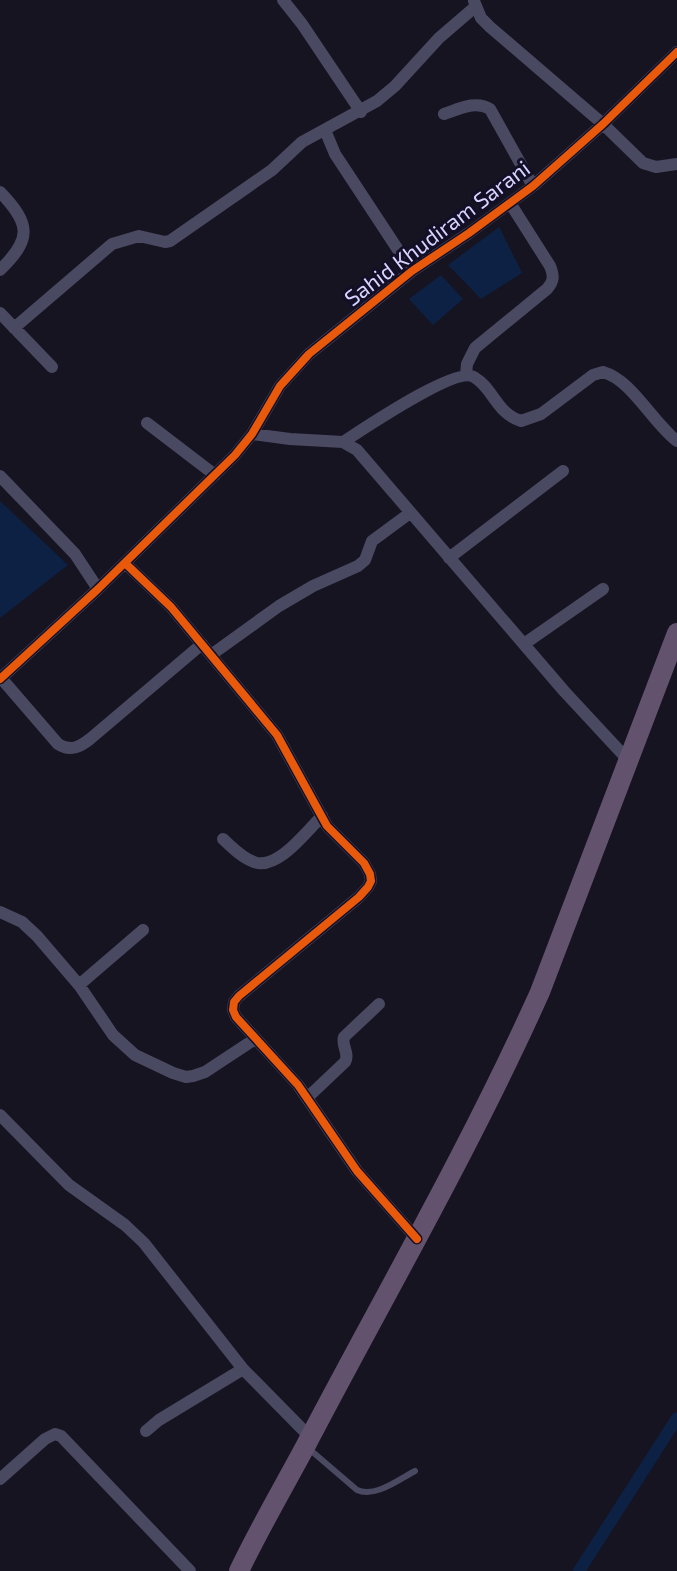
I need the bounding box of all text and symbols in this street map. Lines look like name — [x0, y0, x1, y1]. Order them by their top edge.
street label: Sahid Khudiram Sarani — [339, 154, 534, 310]

